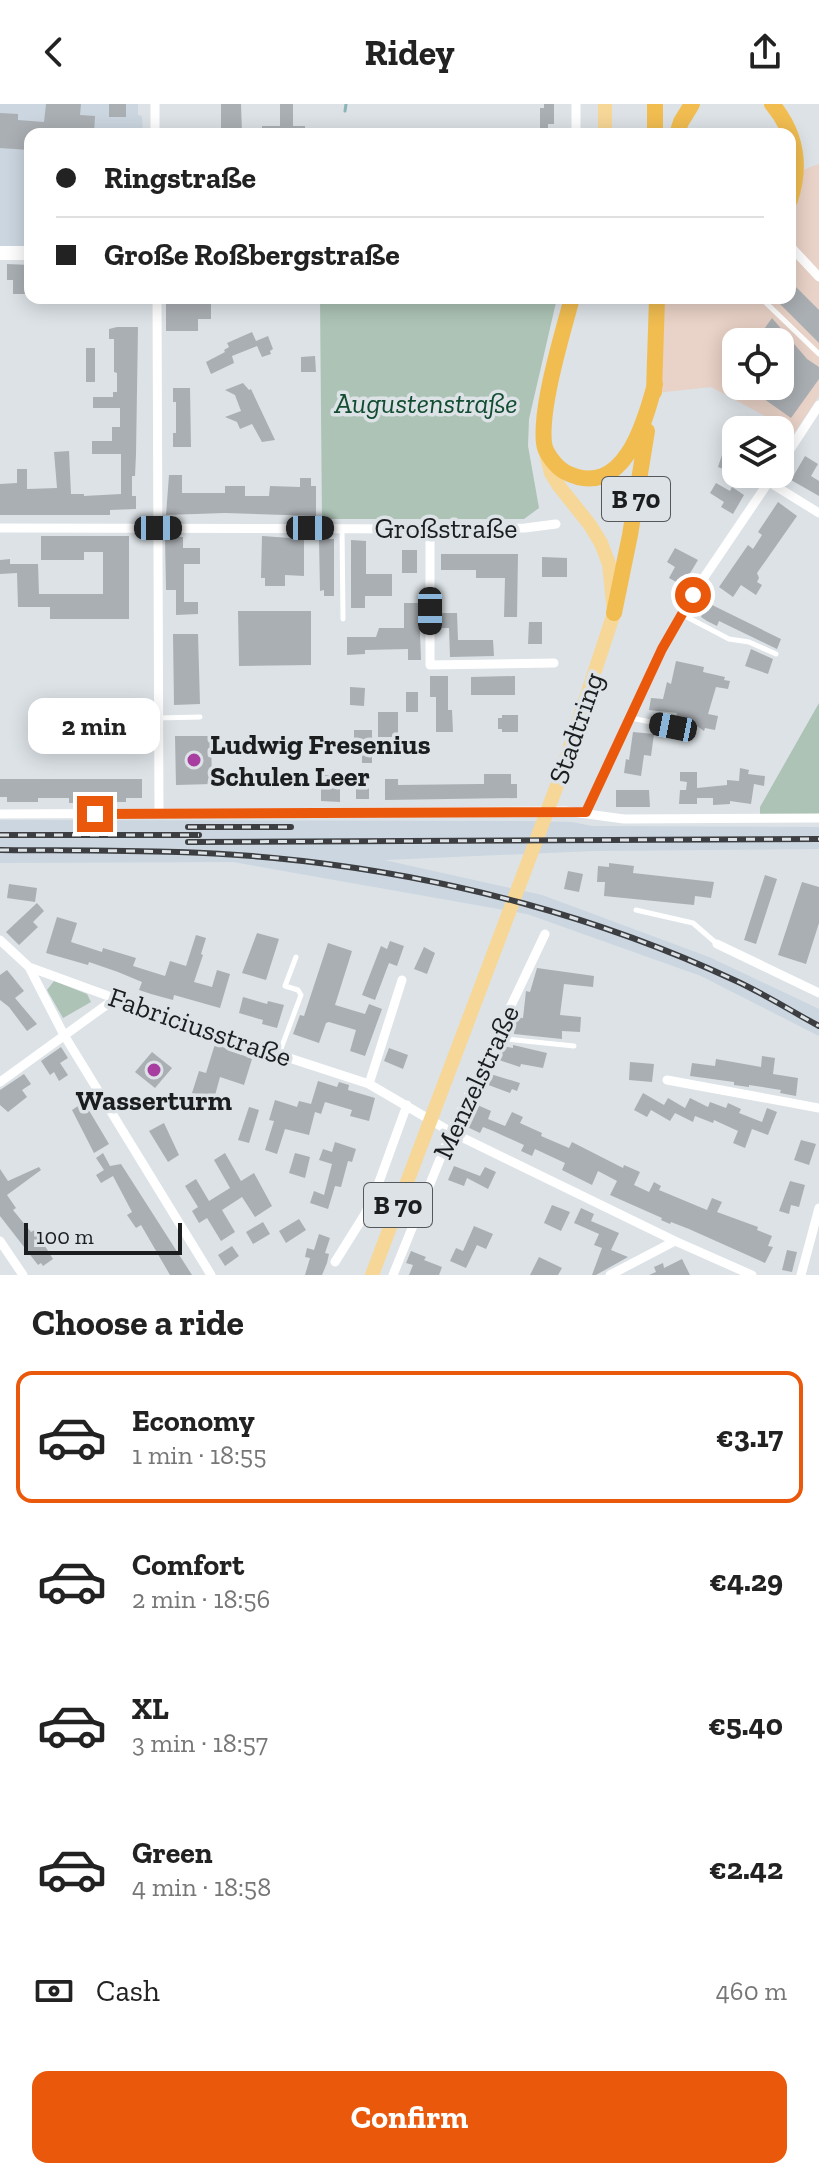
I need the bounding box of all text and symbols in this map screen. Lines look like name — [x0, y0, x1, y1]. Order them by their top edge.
icon: back — [32, 30, 76, 74]
icon: share — [743, 30, 787, 74]
text: Ridey — [364, 31, 455, 74]
text: Ringstraße — [104, 160, 256, 196]
text: Große Roßbergstraße — [104, 237, 400, 273]
map controls — [722, 328, 794, 488]
button: locate — [722, 328, 794, 400]
park label: Augustenstraße — [333, 387, 518, 420]
button: layers — [722, 416, 794, 488]
road number: B 70 — [602, 477, 670, 521]
street label: Großstraße — [374, 512, 518, 545]
car — [134, 516, 182, 540]
car — [286, 516, 334, 540]
route start — [675, 577, 711, 613]
car — [418, 587, 442, 635]
street label: Stadtring — [542, 668, 610, 788]
callout: 2 min — [29, 698, 161, 754]
text: 2 min — [62, 710, 126, 742]
car — [647, 711, 699, 743]
place label: Ludwig Fresenius Schulen Leer — [210, 728, 431, 793]
marker: Ludwig Fresenius Schulen Leer — [185, 751, 203, 769]
route end — [77, 796, 113, 832]
street label: Fabriciusstraße — [104, 980, 296, 1074]
street label: Menzelstraße — [426, 1000, 526, 1164]
marker: Wasserturm — [145, 1061, 163, 1079]
place label: Wasserturm — [76, 1084, 233, 1117]
road number: B 70 — [364, 1183, 432, 1227]
scale bar — [24, 1219, 182, 1255]
text: 100 m — [36, 1223, 94, 1250]
text: Choose a ride — [32, 1301, 244, 1344]
icon: car — [36, 1401, 108, 1473]
text: Economy — [132, 1403, 255, 1439]
text: €3.17 — [716, 1419, 783, 1455]
text: 1 min · 18:55 — [132, 1439, 266, 1471]
icon: car — [36, 1545, 108, 1617]
text: Comfort — [132, 1547, 244, 1583]
text: €4.29 — [709, 1563, 783, 1599]
text: 2 min · 18:56 — [132, 1583, 270, 1615]
icon: car — [36, 1689, 108, 1761]
text: XL — [132, 1691, 169, 1727]
text: €5.40 — [708, 1707, 783, 1743]
text: 3 min · 18:57 — [132, 1727, 268, 1759]
icon: car — [36, 1833, 108, 1905]
text: Green — [132, 1835, 212, 1871]
text: €2.42 — [709, 1851, 783, 1887]
text: 4 min · 18:58 — [132, 1871, 271, 1903]
icon: cash — [32, 1969, 76, 2013]
text: Cash — [96, 1973, 160, 2009]
text: 460 m — [716, 1975, 787, 2007]
button: Confirm — [32, 2071, 787, 2163]

